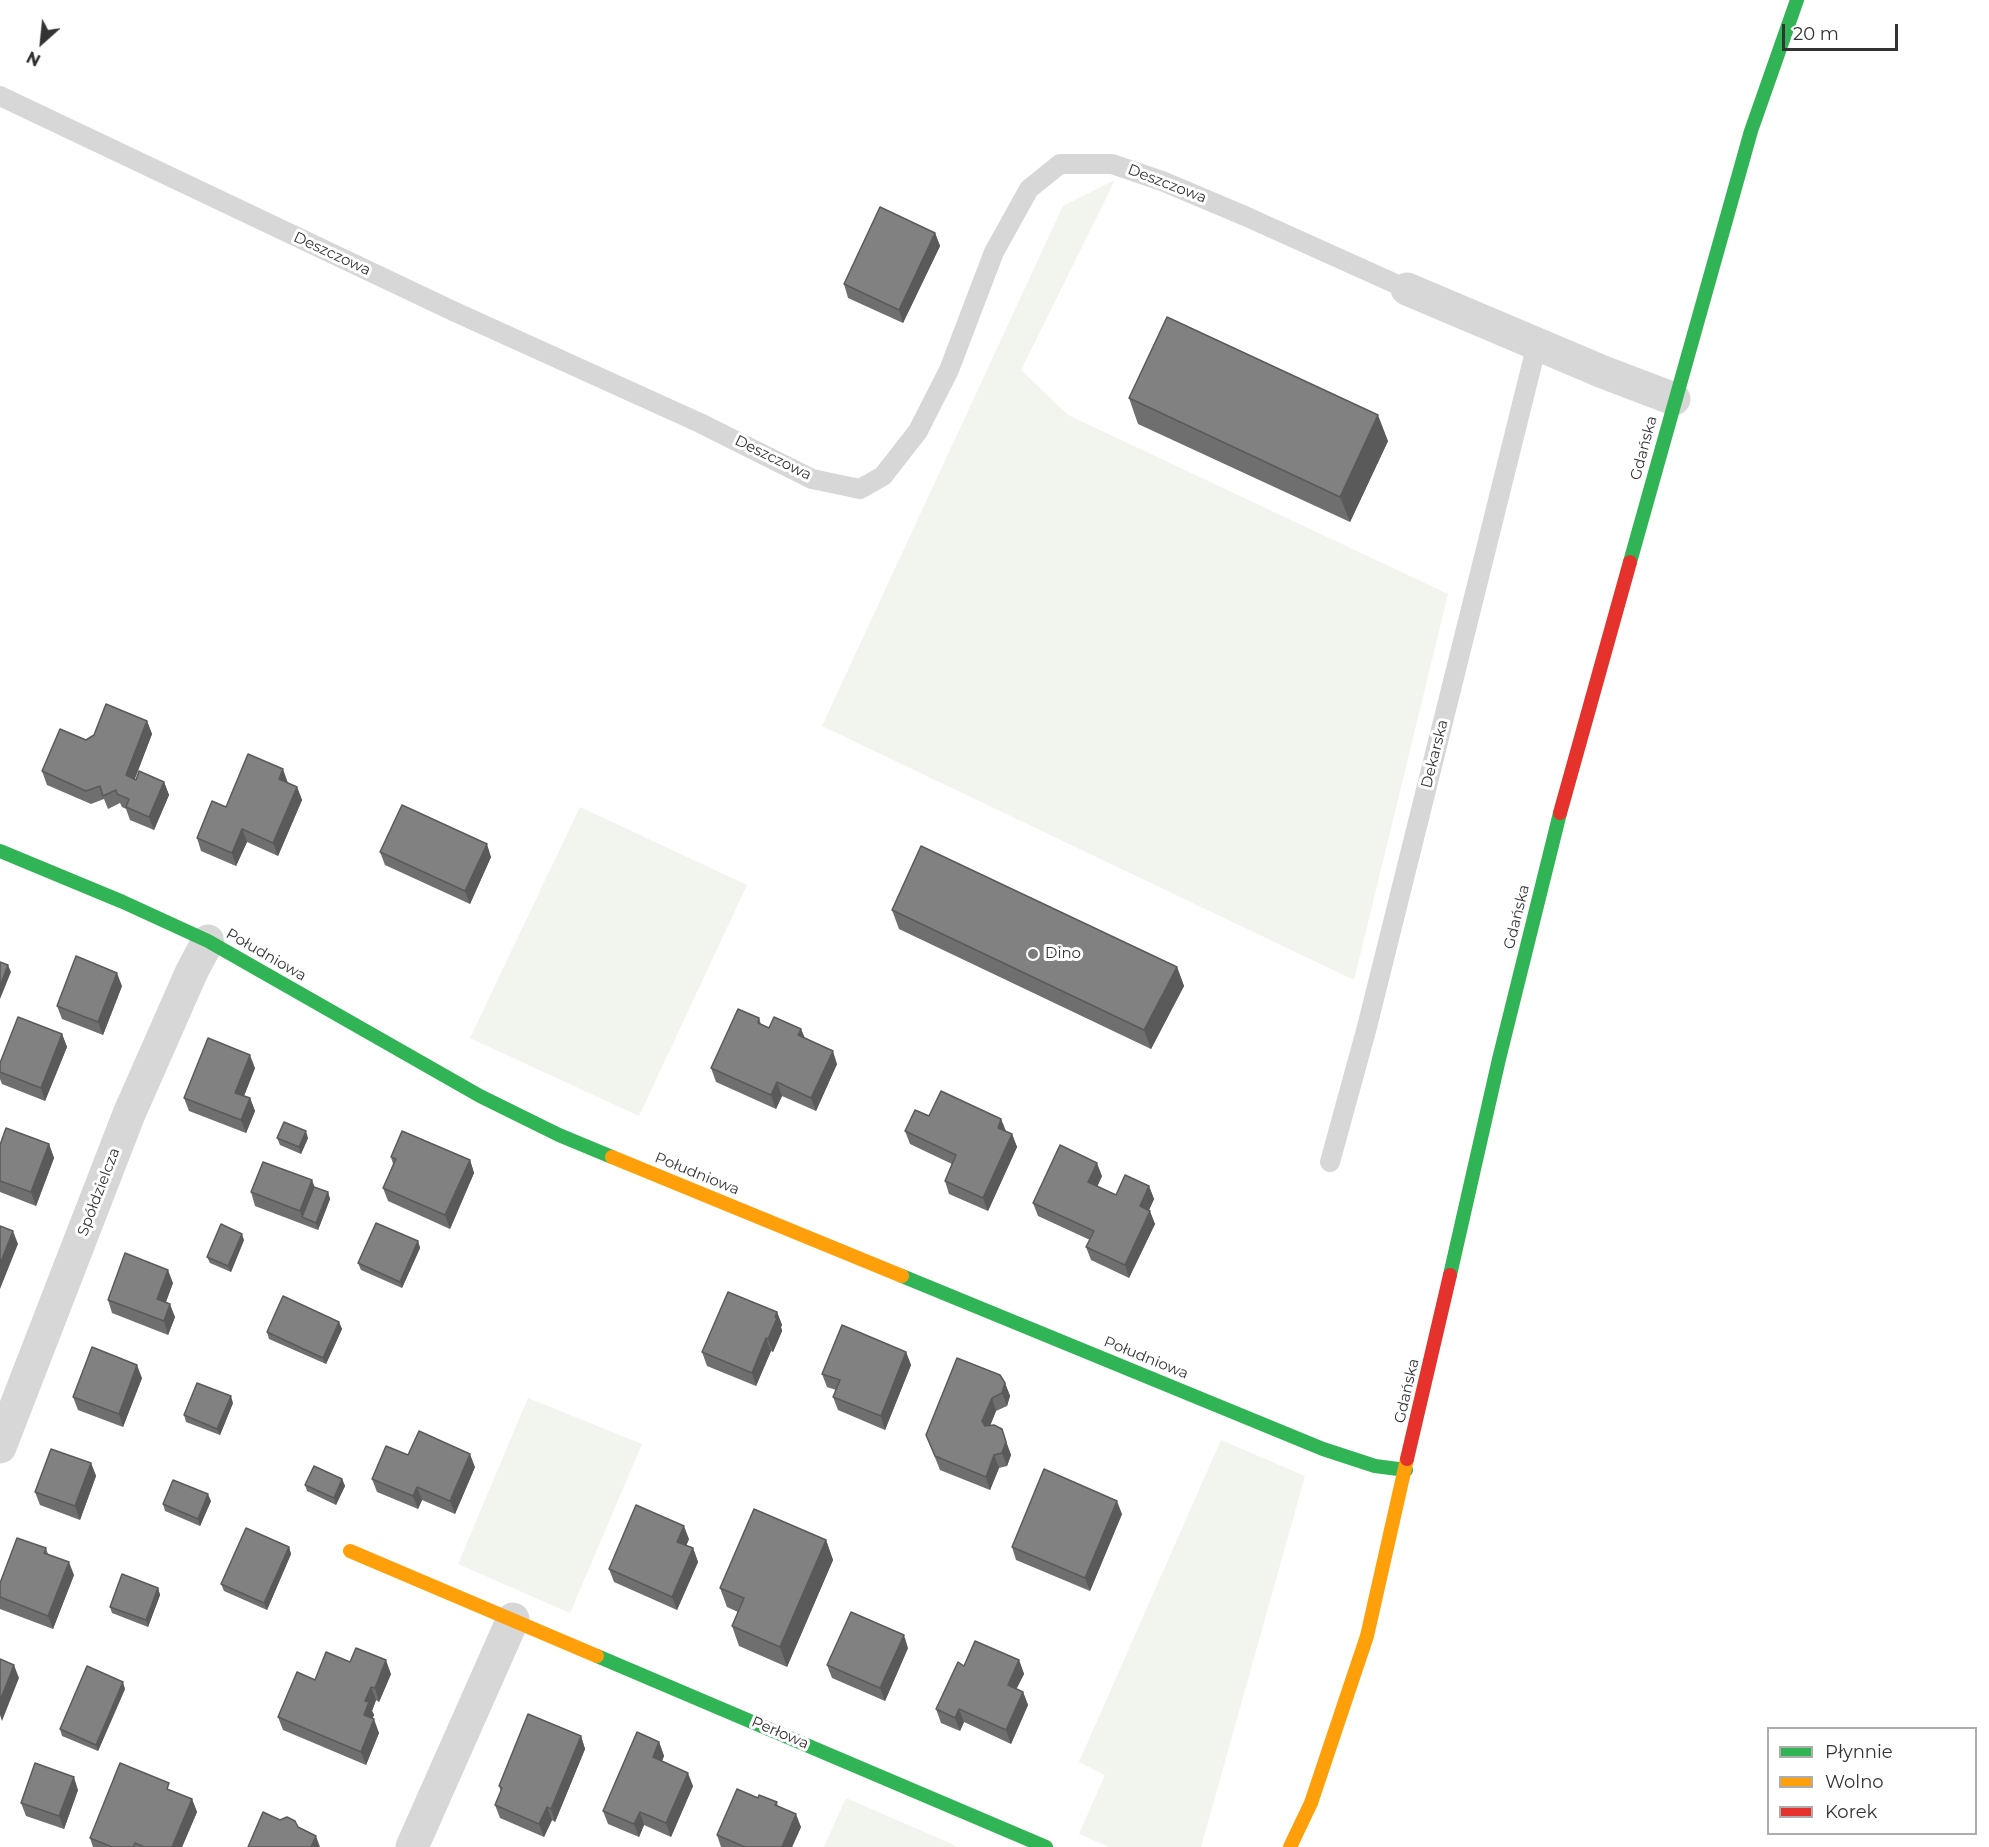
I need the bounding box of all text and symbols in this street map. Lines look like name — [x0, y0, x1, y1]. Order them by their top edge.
north arrow — [12, 12, 72, 72]
scale bar — [1785, 12, 1900, 50]
text: 20 m — [1793, 23, 1839, 45]
text: N — [24, 47, 44, 70]
street label: Deszczowa — [1125, 161, 1209, 207]
street label: Deszczowa — [291, 228, 373, 280]
street label: Gdańska — [1627, 414, 1661, 482]
street label: Deszczowa — [732, 432, 814, 484]
street label: Dekarska — [1418, 718, 1452, 790]
street label: Gdańska — [1500, 883, 1534, 951]
street label: Południowa — [223, 925, 309, 985]
place label: Dino — [1045, 945, 1081, 963]
marker: Dino — [1026, 947, 1040, 961]
street label: Spółdzielcza — [74, 1145, 124, 1239]
street label: Południowa — [652, 1149, 742, 1199]
street label: Południowa — [1101, 1333, 1191, 1383]
street label: Gdańska — [1391, 1357, 1423, 1425]
street label: Perłowa — [749, 1713, 811, 1753]
legend — [1767, 1727, 1977, 1835]
text: Płynnie — [1825, 1741, 1893, 1763]
text: Wolno — [1825, 1771, 1884, 1793]
text: Korek — [1825, 1801, 1877, 1823]

